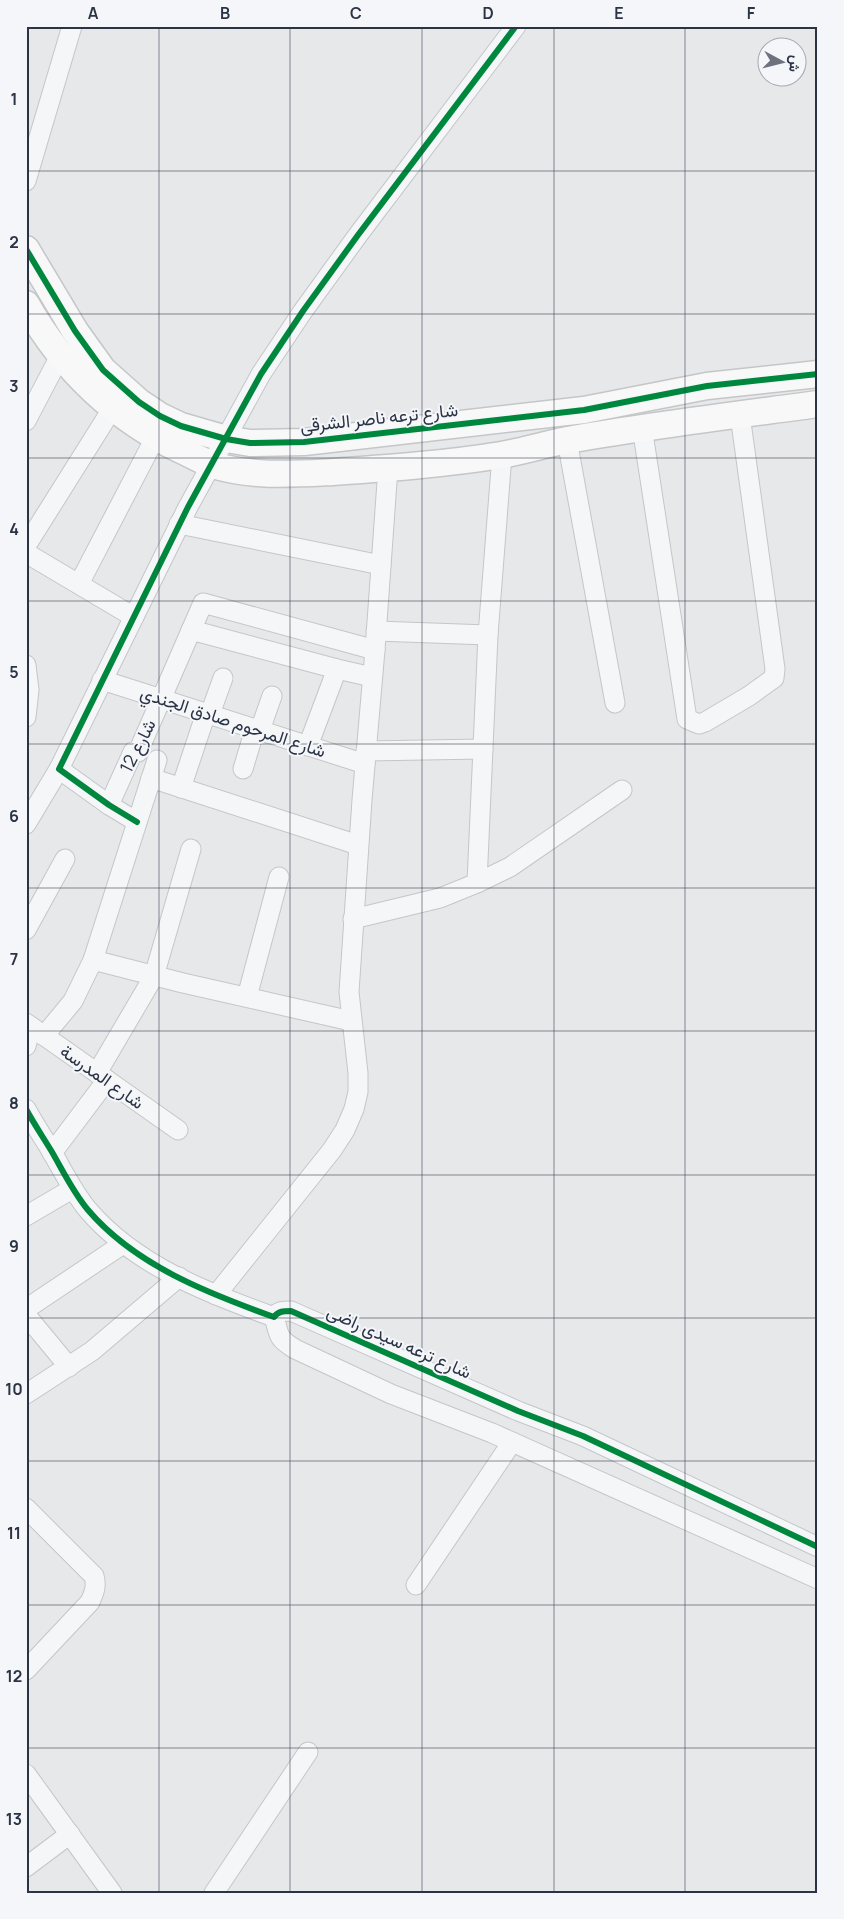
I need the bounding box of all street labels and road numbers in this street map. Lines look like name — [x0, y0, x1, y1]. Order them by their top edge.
street label: شارع ترعه ناصر الشرقى — [299, 397, 459, 438]
street label: شارع المرحوم صادق الجندي — [136, 680, 329, 766]
street label: شارع 12 — [113, 715, 162, 777]
street label: شارع المدرسة — [55, 1038, 149, 1115]
street label: شارع ترعه سيدى راضى — [323, 1298, 475, 1385]

